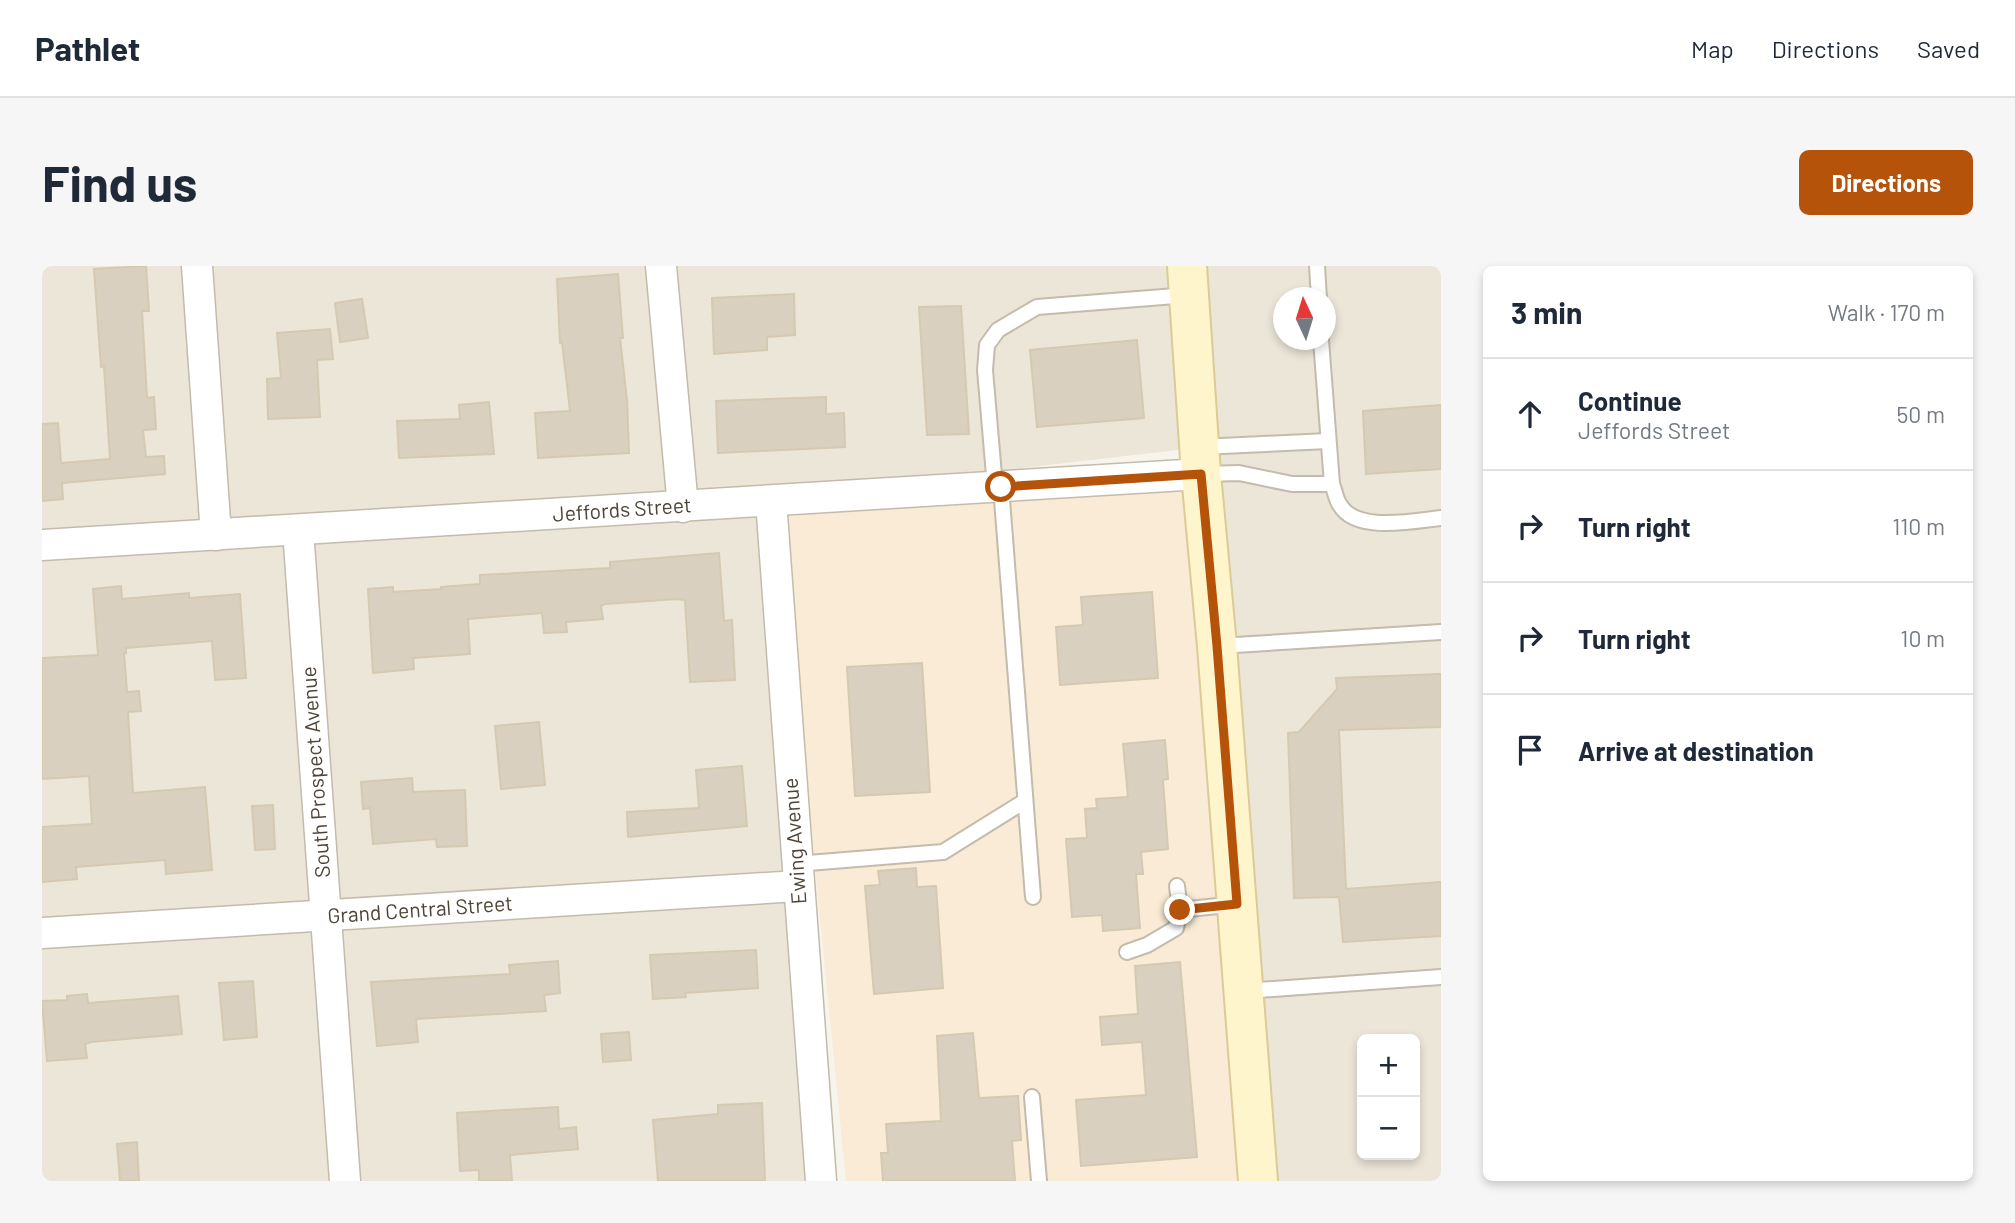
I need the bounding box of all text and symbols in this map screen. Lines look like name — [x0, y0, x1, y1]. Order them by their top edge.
text: Pathlet — [35, 28, 140, 68]
text: Map — [1691, 34, 1734, 63]
text: Directions — [1772, 34, 1879, 63]
text: Saved — [1917, 34, 1980, 63]
button: Directions — [1799, 150, 1973, 215]
text: Find us — [42, 153, 197, 212]
north arrow — [1273, 287, 1336, 350]
text: 3 min — [1511, 294, 1582, 330]
text: Walk · 170 m — [1828, 298, 1945, 326]
text: Continue — [1578, 385, 1682, 416]
icon: ahead — [1511, 395, 1549, 433]
text: 50 m — [1897, 400, 1945, 428]
text: Jeffords Street — [1578, 416, 1730, 444]
route start — [985, 471, 1016, 502]
street label: Jeffords Street — [552, 491, 692, 526]
icon: right — [1511, 507, 1549, 545]
text: Turn right — [1578, 511, 1691, 542]
text: 110 m — [1892, 512, 1945, 540]
icon: right — [1511, 619, 1549, 657]
text: Turn right — [1578, 623, 1691, 654]
text: 10 m — [1900, 624, 1945, 652]
street label: South Prospect Avenue — [295, 666, 334, 879]
icon: arrive — [1511, 731, 1549, 769]
text: Arrive at destination — [1578, 735, 1814, 766]
street label: Ewing Avenue — [777, 777, 810, 905]
street label: Grand Central Street — [326, 890, 513, 927]
route end — [1164, 894, 1195, 925]
map controls — [1357, 1034, 1420, 1160]
button: + — [1357, 1034, 1420, 1097]
button: − — [1357, 1097, 1420, 1160]

